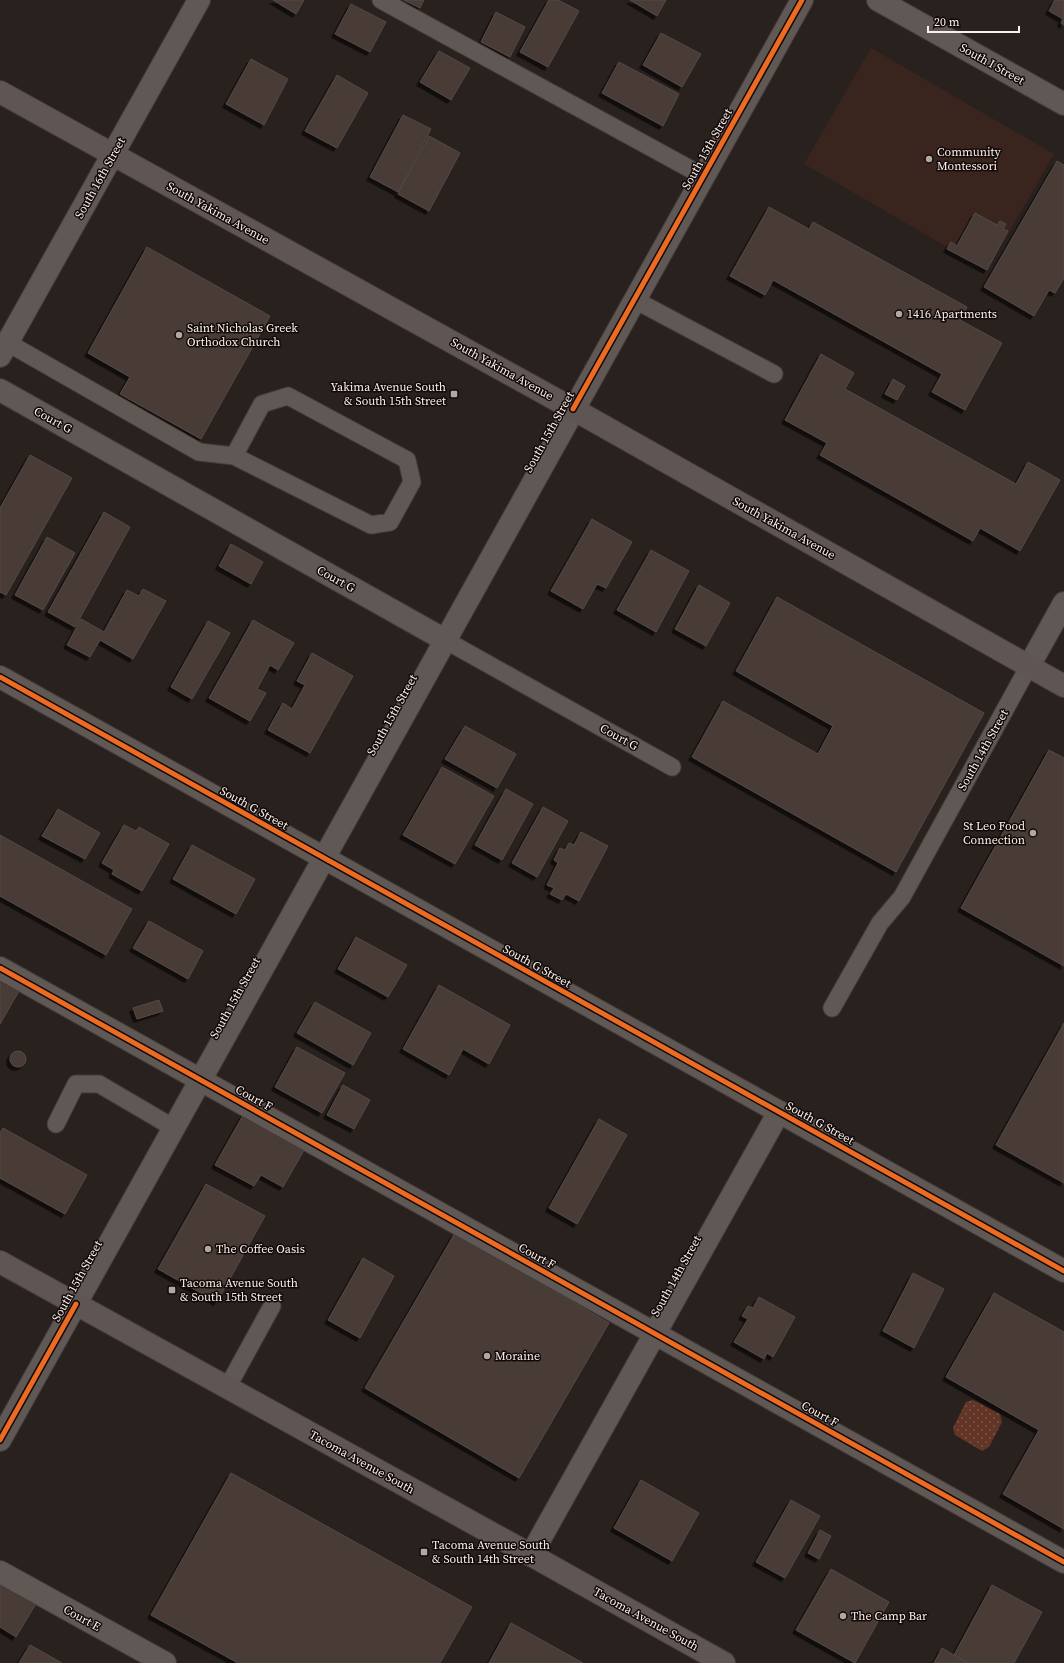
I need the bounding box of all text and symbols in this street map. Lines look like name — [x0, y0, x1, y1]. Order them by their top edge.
scale bar — [928, 8, 1019, 34]
text: 20 m — [934, 14, 960, 30]
street label: South I Street — [957, 40, 1027, 88]
street label: South 15th Street — [678, 105, 736, 192]
street label: South 16th Street — [71, 134, 129, 221]
place label: Community Montessori — [937, 144, 1001, 174]
marker: Community Montessori — [924, 154, 934, 164]
street label: South Yakima Avenue — [164, 178, 272, 248]
place label: 1416 Apartments — [907, 306, 997, 322]
marker: 1416 Apartments — [894, 309, 904, 319]
place label: Saint Nicholas Greek Orthodox Church — [187, 320, 298, 350]
marker: Saint Nicholas Greek Orthodox Church — [174, 330, 184, 340]
street label: South Yakima Avenue — [448, 334, 556, 404]
place label: Yakima Avenue South & South 15th Street — [330, 379, 446, 409]
street label: South 15th Street — [520, 388, 578, 475]
marker: Yakima Avenue South & South 15th Street — [449, 389, 459, 399]
street label: Court G — [31, 403, 75, 437]
street label: South Yakima Avenue — [730, 493, 838, 563]
street label: Court G — [314, 562, 358, 596]
street label: South 15th Street — [363, 671, 421, 758]
street label: South 14th Street — [954, 706, 1012, 793]
street label: Court G — [597, 720, 641, 754]
street label: South G Street — [217, 783, 291, 833]
place label: St Leo Food Connection — [963, 818, 1025, 848]
marker: St Leo Food Connection — [1028, 828, 1038, 838]
street label: South G Street — [500, 941, 574, 991]
street label: South 15th Street — [206, 954, 264, 1041]
street label: Court F — [233, 1081, 275, 1115]
street label: South G Street — [783, 1098, 857, 1148]
street label: South 14th Street — [647, 1232, 705, 1319]
street label: South 15th Street — [48, 1237, 106, 1324]
street label: Court F — [516, 1239, 558, 1273]
place label: The Coffee Oasis — [216, 1241, 305, 1257]
marker: The Coffee Oasis — [203, 1244, 213, 1254]
place label: Tacoma Avenue South & South 15th Street — [180, 1275, 298, 1305]
marker: Tacoma Avenue South & South 15th Street — [167, 1285, 177, 1295]
place label: Moraine — [495, 1348, 540, 1364]
marker: Moraine — [482, 1351, 492, 1361]
street label: Court F — [799, 1397, 841, 1431]
street label: Tacoma Avenue South — [307, 1426, 417, 1498]
place label: Tacoma Avenue South & South 14th Street — [432, 1537, 550, 1567]
marker: Tacoma Avenue South & South 14th Street — [419, 1547, 429, 1557]
street label: Tacoma Avenue South — [591, 1583, 701, 1655]
street label: Court E — [61, 1601, 103, 1635]
place label: The Camp Bar — [851, 1608, 927, 1624]
marker: The Camp Bar — [838, 1611, 848, 1621]

